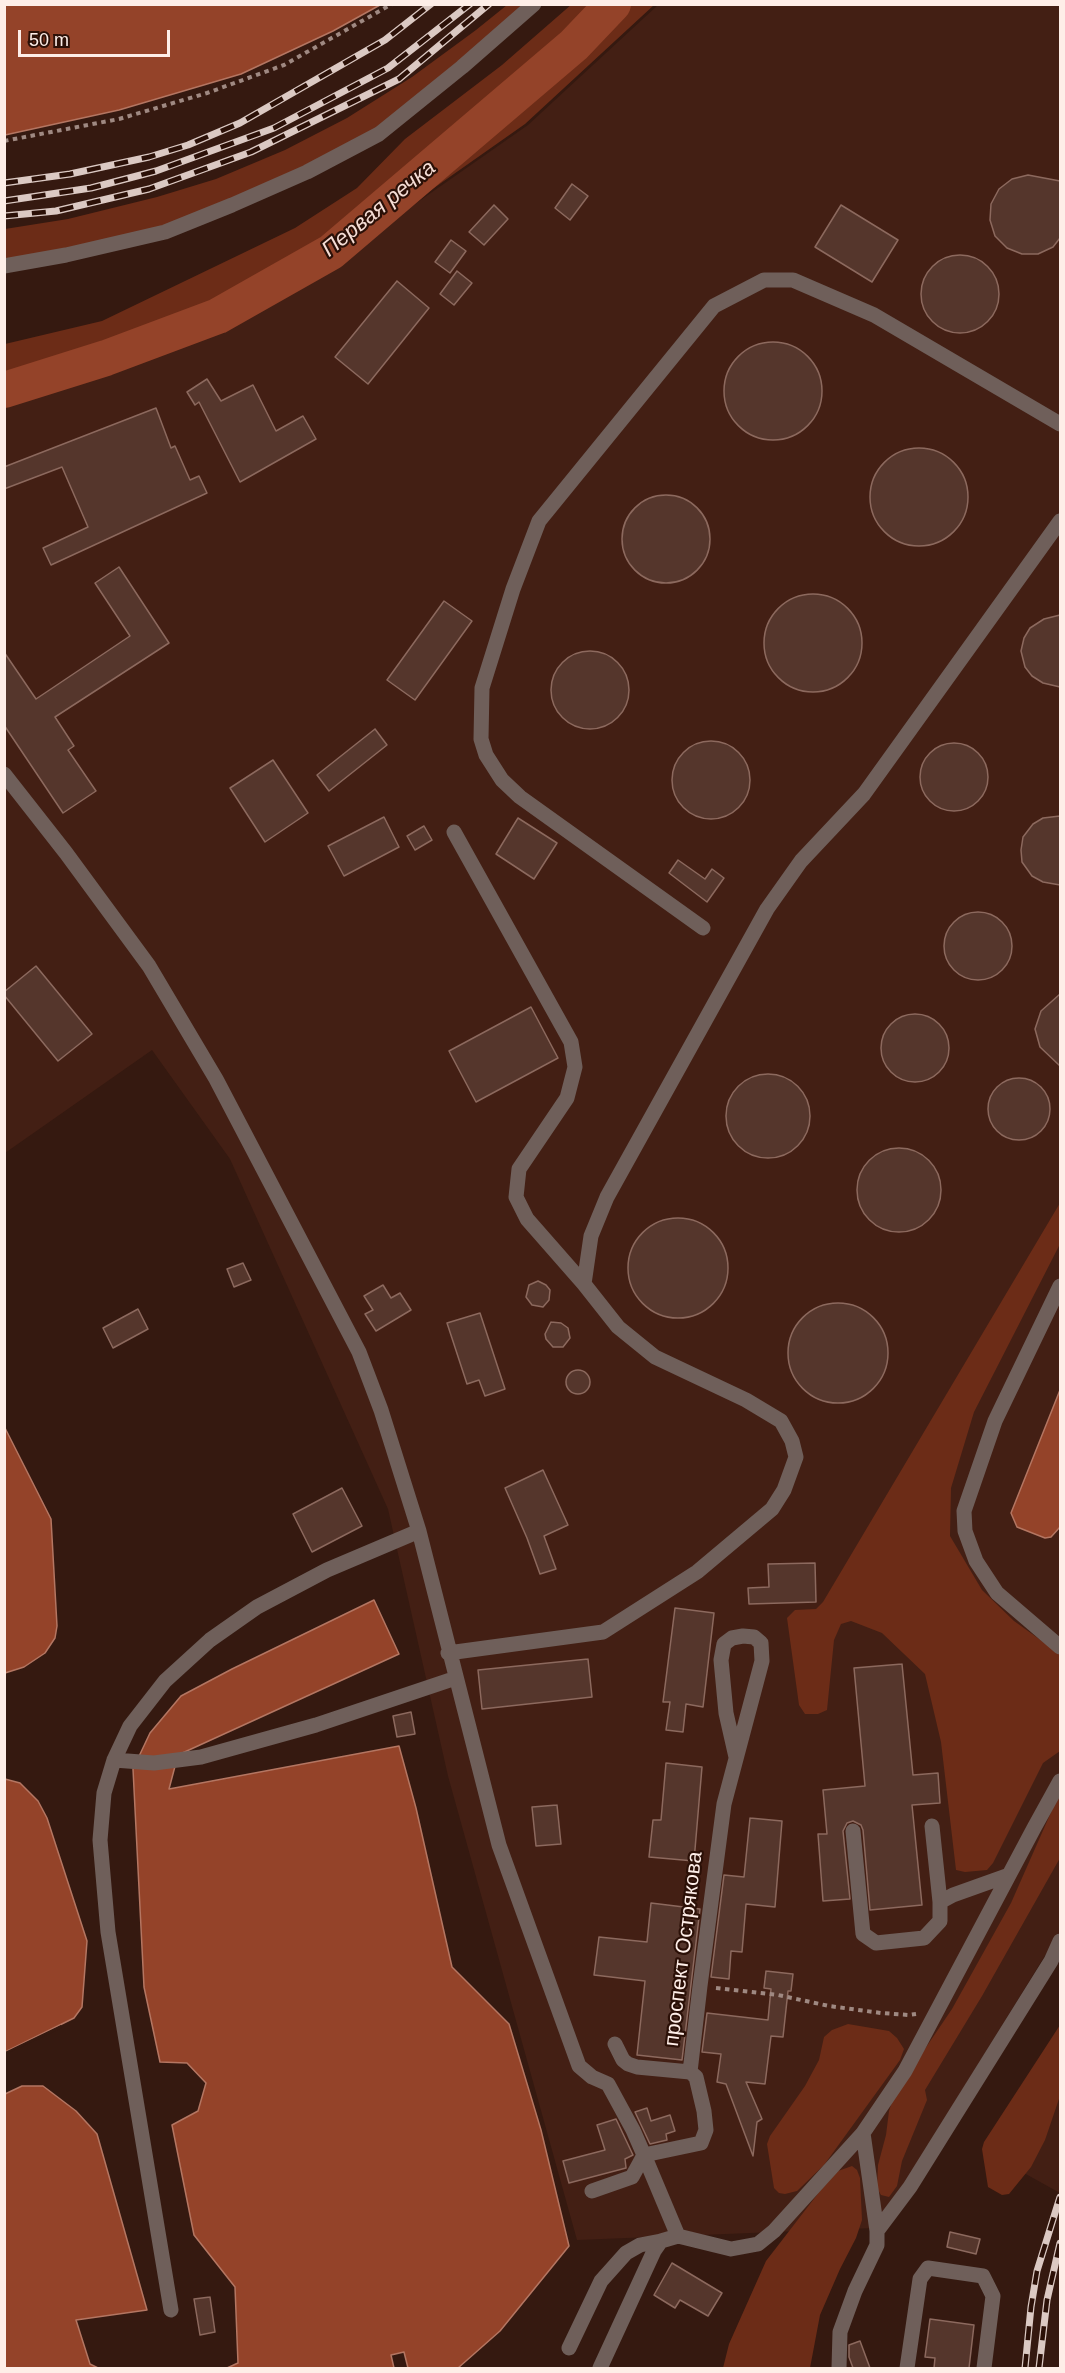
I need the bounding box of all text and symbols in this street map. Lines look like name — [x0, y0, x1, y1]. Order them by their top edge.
scale bar — [21, 18, 172, 56]
text: 50 m — [29, 30, 69, 50]
water label: Первая речка — [317, 155, 441, 263]
street label: проспект Острякова — [660, 1850, 708, 2048]

